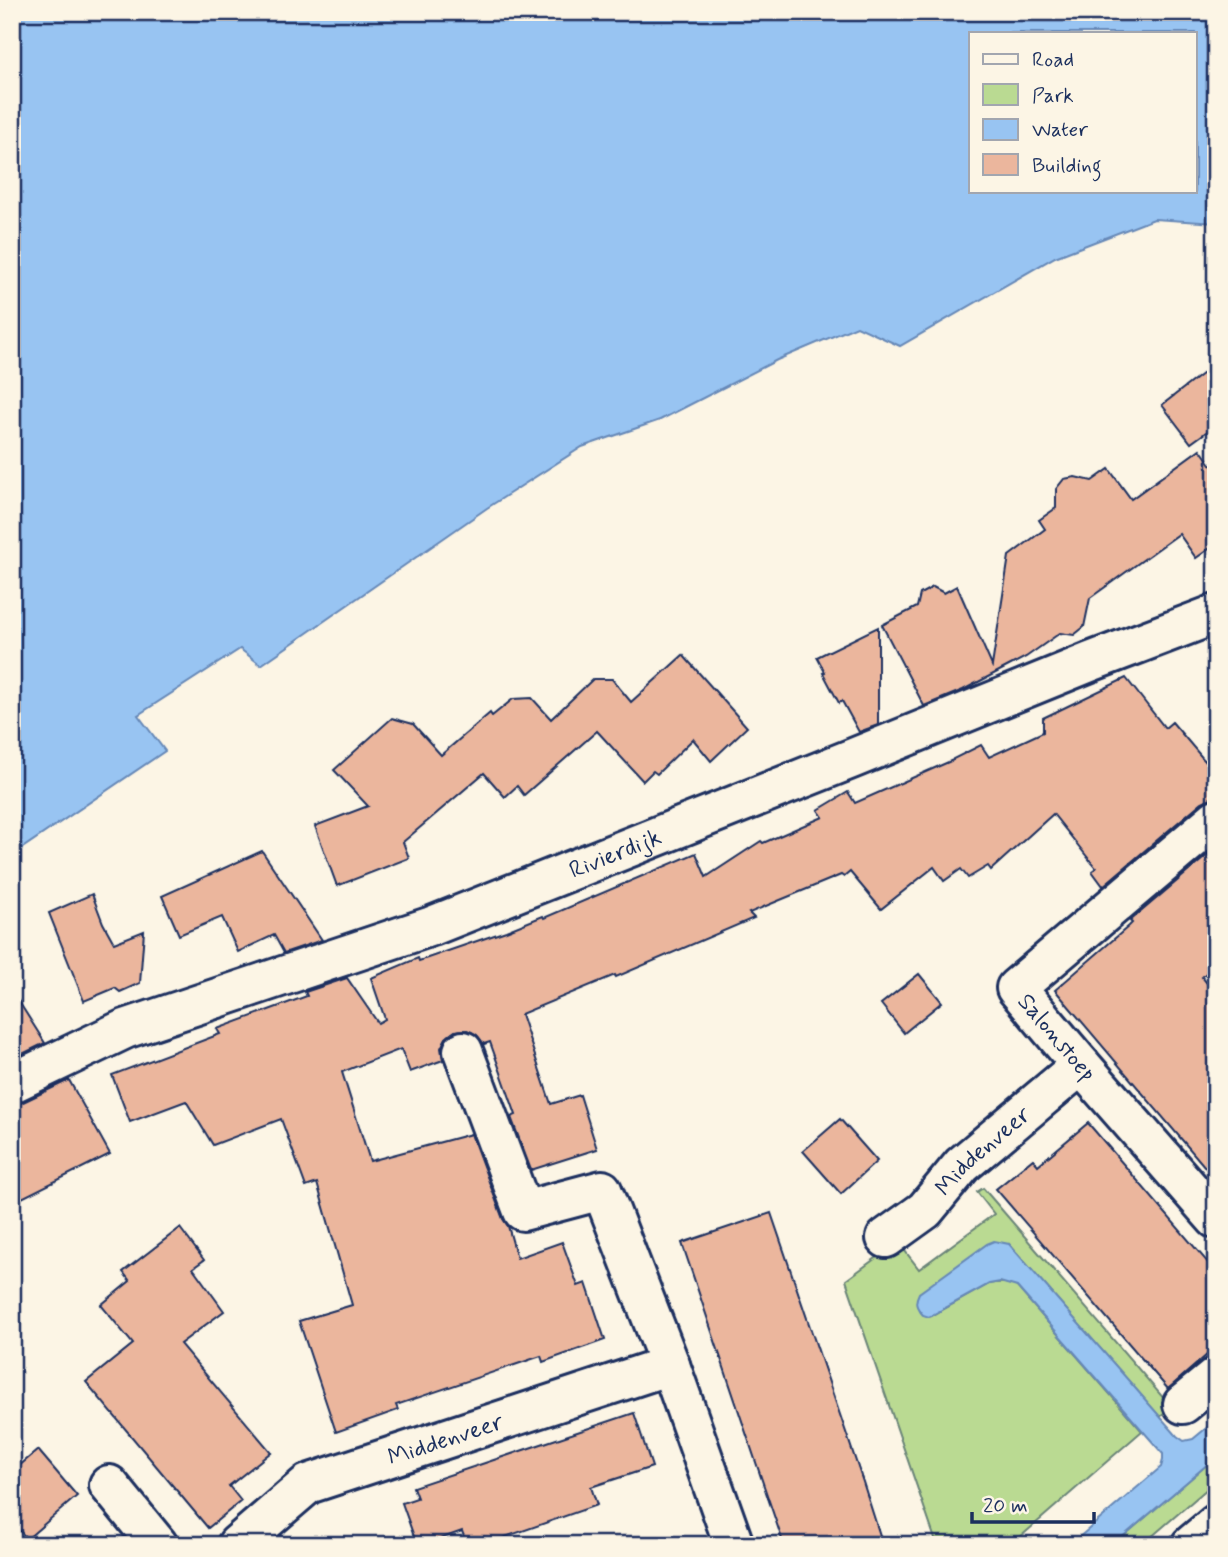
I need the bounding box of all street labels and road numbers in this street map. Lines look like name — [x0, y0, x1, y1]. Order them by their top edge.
street label: Rivierdijk — [565, 822, 666, 887]
street label: Salonstoep — [1010, 987, 1103, 1089]
street label: Middenveer — [929, 1099, 1038, 1203]
street label: Middenveer — [384, 1407, 508, 1474]

